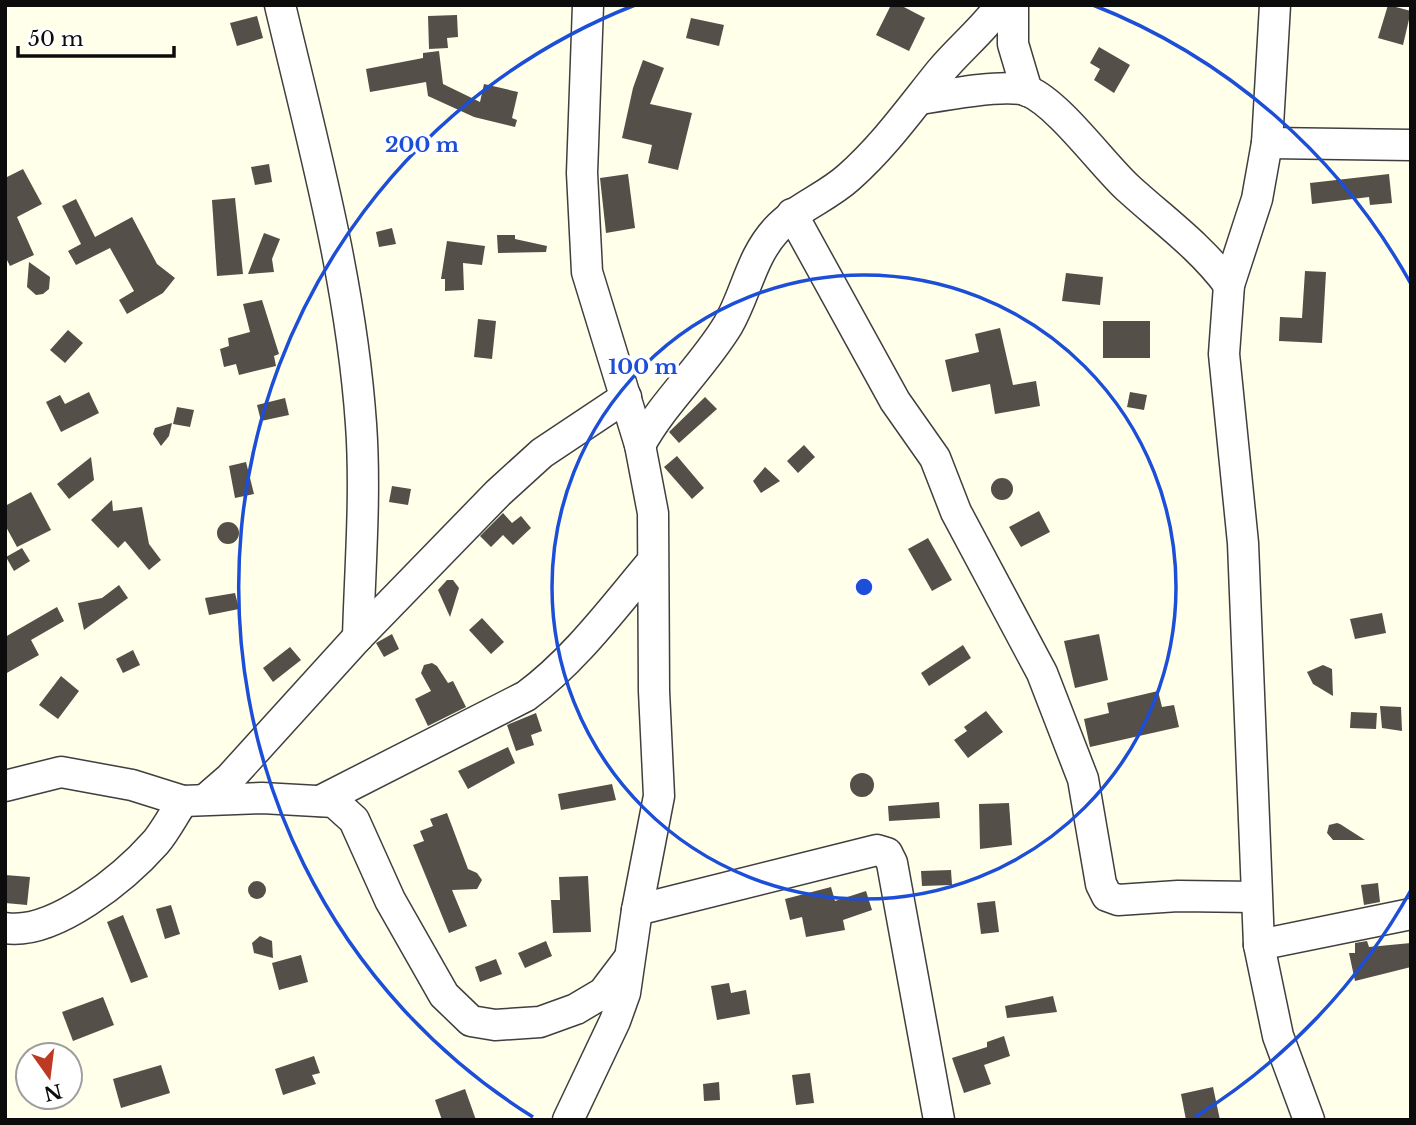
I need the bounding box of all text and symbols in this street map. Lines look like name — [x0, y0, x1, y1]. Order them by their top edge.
scale bar — [18, 14, 173, 58]
text: 50 m — [28, 26, 84, 52]
text: 200 m — [385, 132, 459, 158]
text: 100 m — [608, 354, 678, 380]
centre of rings — [852, 575, 876, 599]
north arrow — [14, 1041, 84, 1111]
text: N — [41, 1079, 64, 1105]

